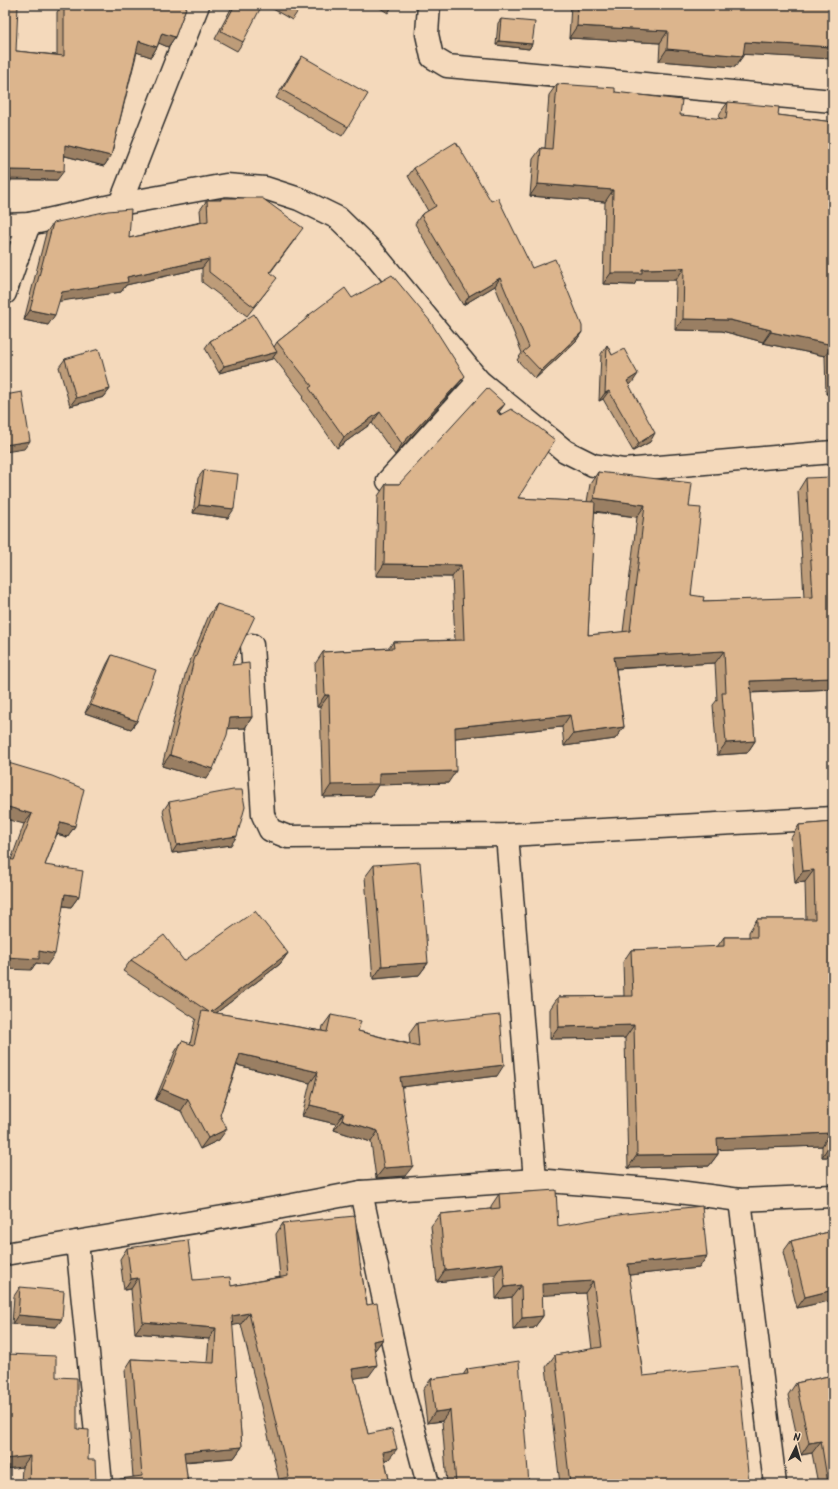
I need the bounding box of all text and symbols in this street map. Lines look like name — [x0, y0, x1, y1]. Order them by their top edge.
north arrow — [776, 1427, 816, 1467]
text: N — [793, 1429, 801, 1447]

